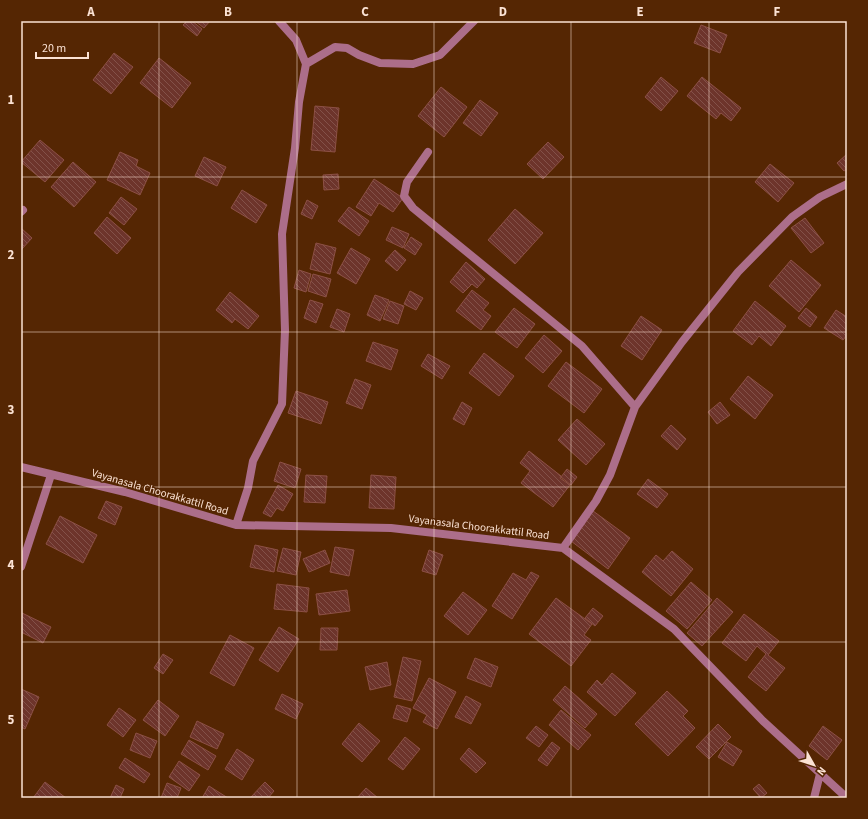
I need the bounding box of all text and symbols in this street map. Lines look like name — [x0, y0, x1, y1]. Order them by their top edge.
text: A — [86, 3, 95, 21]
text: B — [224, 3, 232, 21]
text: C — [361, 3, 369, 21]
text: D — [499, 3, 507, 21]
text: E — [636, 3, 644, 21]
text: F — [774, 3, 781, 21]
scale bar — [36, 34, 88, 60]
text: 20 m — [42, 40, 66, 57]
text: 1 — [8, 91, 15, 109]
text: 2 — [8, 246, 15, 264]
text: 3 — [8, 401, 15, 419]
street label: Vayanasala Choorakkattil Road — [90, 465, 230, 519]
street label: Vayanasala Choorakkattil Road — [408, 511, 550, 543]
text: 4 — [8, 556, 15, 574]
text: 5 — [8, 711, 15, 729]
north arrow — [794, 745, 834, 785]
text: N — [813, 763, 830, 779]

